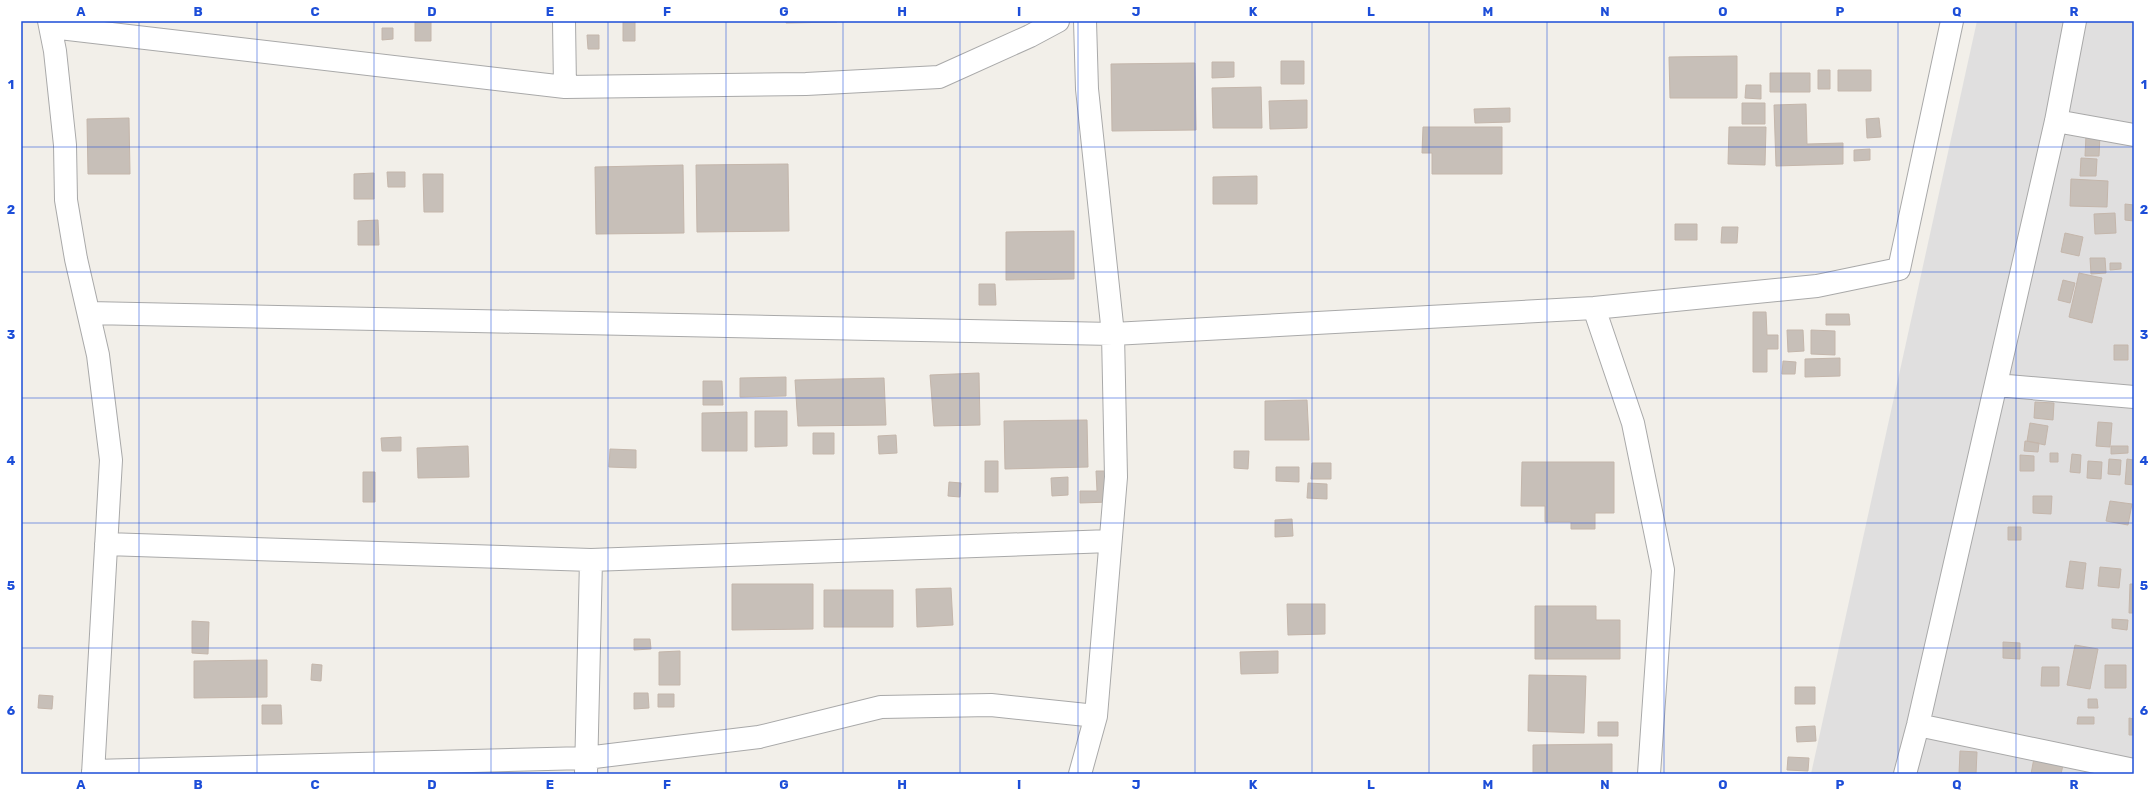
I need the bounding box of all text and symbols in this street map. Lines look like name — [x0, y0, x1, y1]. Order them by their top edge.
text: A — [76, 4, 86, 19]
text: B — [193, 4, 203, 19]
text: C — [310, 4, 320, 19]
text: D — [427, 4, 437, 19]
text: E — [546, 4, 554, 19]
text: F — [663, 4, 671, 19]
text: G — [779, 4, 789, 19]
text: H — [897, 4, 907, 19]
text: I — [1017, 4, 1021, 19]
text: J — [1132, 4, 1140, 19]
text: K — [1249, 4, 1258, 19]
text: L — [1367, 4, 1375, 19]
text: M — [1483, 4, 1493, 19]
text: N — [1600, 4, 1610, 19]
text: O — [1718, 4, 1728, 19]
text: P — [1836, 4, 1845, 19]
text: Q — [1952, 4, 1962, 19]
text: R — [2070, 4, 2079, 19]
text: 1 — [8, 77, 14, 92]
text: 1 — [2141, 77, 2147, 92]
text: 2 — [7, 202, 15, 217]
text: 2 — [2140, 202, 2148, 217]
text: 3 — [7, 327, 16, 342]
text: 3 — [2140, 327, 2149, 342]
text: 4 — [7, 453, 16, 468]
text: 4 — [2140, 453, 2149, 468]
text: 5 — [7, 578, 15, 593]
text: 5 — [2140, 578, 2148, 593]
text: 6 — [7, 703, 16, 718]
text: 6 — [2140, 703, 2149, 718]
text: A — [76, 777, 86, 792]
text: B — [193, 777, 203, 792]
text: C — [310, 777, 320, 792]
text: D — [427, 777, 437, 792]
text: E — [546, 777, 554, 792]
text: F — [663, 777, 671, 792]
text: G — [779, 777, 789, 792]
text: H — [897, 777, 907, 792]
text: I — [1017, 777, 1021, 792]
text: J — [1132, 777, 1140, 792]
text: K — [1249, 777, 1258, 792]
text: L — [1367, 777, 1375, 792]
text: M — [1483, 777, 1493, 792]
text: N — [1600, 777, 1610, 792]
text: O — [1718, 777, 1728, 792]
text: P — [1836, 777, 1845, 792]
text: Q — [1952, 777, 1962, 792]
text: R — [2070, 777, 2079, 792]

